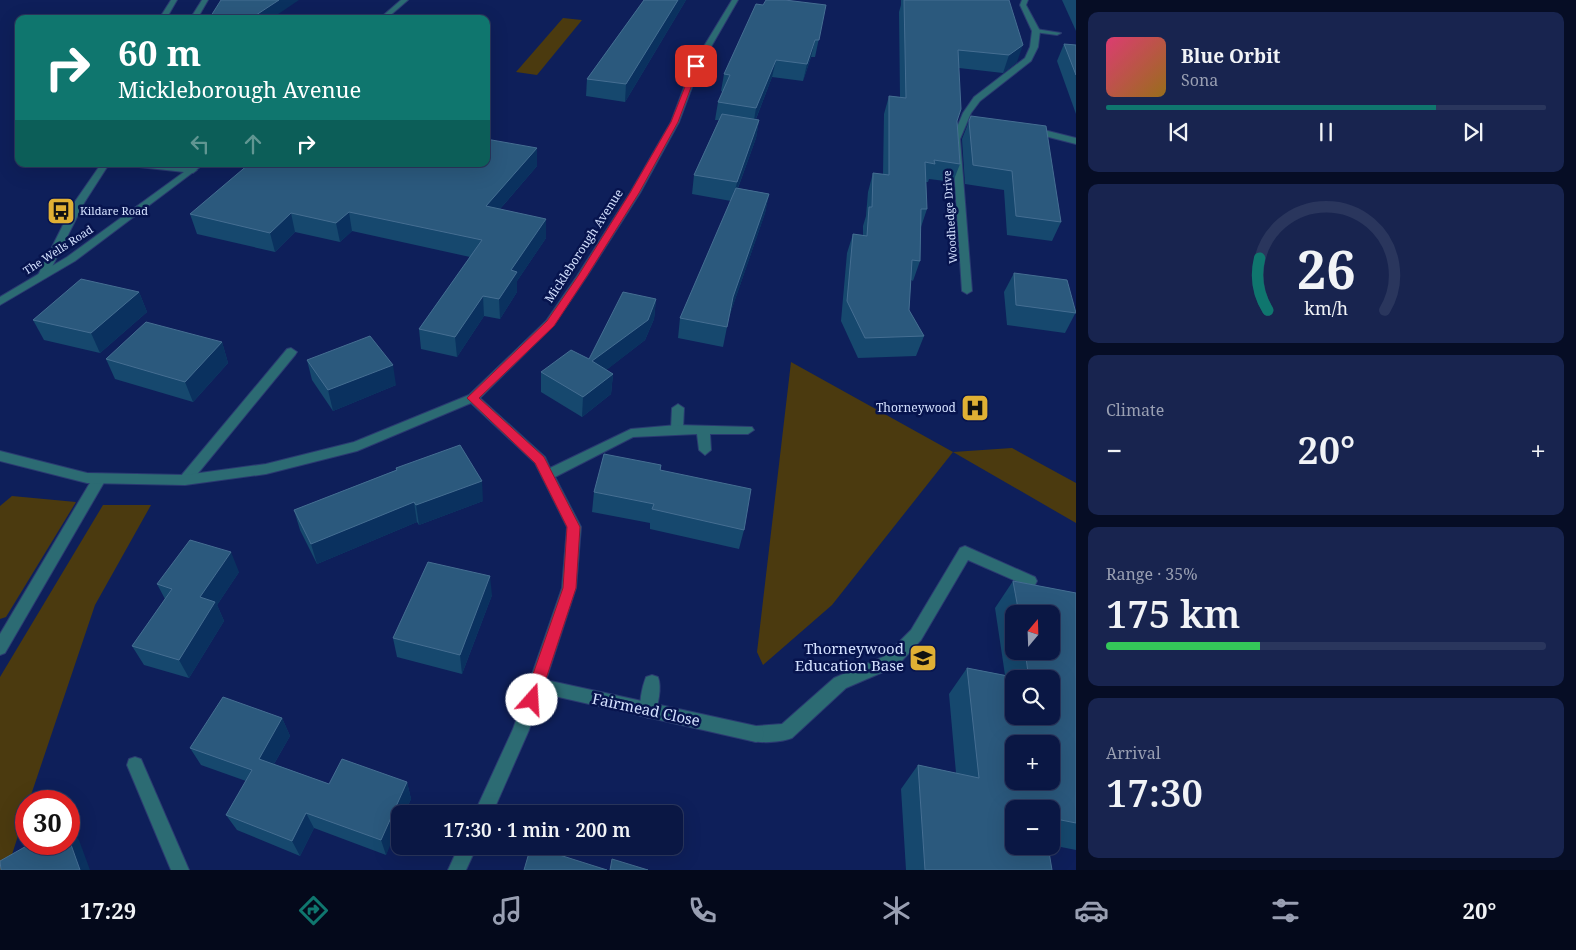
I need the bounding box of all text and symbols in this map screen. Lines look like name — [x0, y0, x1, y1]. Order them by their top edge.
text: 60 m — [118, 29, 201, 76]
icon: right — [35, 35, 100, 100]
text: Blue Orbit — [1181, 43, 1281, 69]
pin — [675, 45, 717, 87]
icon: arrive — [682, 52, 710, 80]
text: Sona — [1181, 69, 1218, 91]
text: Mickleborough Avenue — [118, 74, 361, 104]
icon: previous — [1165, 118, 1193, 146]
icon: pause — [1312, 118, 1340, 146]
icon: next — [1459, 118, 1487, 146]
icon: left — [186, 130, 214, 158]
icon: ahead — [239, 130, 267, 158]
icon: right — [292, 130, 320, 158]
street label: Woodhedge Drive — [939, 170, 960, 264]
street label: Mickleborough Avenue — [540, 185, 627, 306]
bus stop icon: Kildare Road — [46, 196, 76, 226]
place label: Kildare Road — [80, 203, 148, 218]
street label: The Wells Road — [20, 221, 96, 278]
text: 26 — [1297, 233, 1355, 304]
text: km/h — [1304, 296, 1348, 320]
hospital icon: Thorneywood — [960, 393, 990, 423]
place label: Thorneywood — [876, 399, 957, 416]
text: Climate — [1106, 399, 1164, 421]
text: 20° — [1297, 423, 1355, 475]
text: − — [1106, 431, 1122, 469]
text: + — [1530, 431, 1546, 469]
text: Range · 35% — [1106, 563, 1198, 585]
text: 175 km — [1106, 587, 1240, 639]
north arrow — [1005, 605, 1060, 660]
map controls — [1005, 605, 1060, 855]
place label: Thorneywood Education Base — [795, 638, 904, 675]
school or university icon: Thorneywood Education Base — [908, 643, 938, 673]
button: search — [1005, 670, 1060, 725]
position arrow — [505, 673, 557, 725]
street label: Fairmead Close — [591, 688, 702, 730]
button: + — [1005, 735, 1060, 790]
text: Arrival — [1106, 742, 1161, 764]
text: 17:30 — [1106, 766, 1203, 818]
speed limit sign: 30 — [15, 790, 80, 855]
button: − — [1005, 800, 1060, 855]
text: 17:30 · 1 min · 200 m — [443, 817, 631, 843]
icon: directions — [296, 893, 331, 928]
icon: music — [490, 893, 525, 928]
icon: phone — [685, 893, 720, 928]
icon: climate — [879, 893, 914, 928]
icon: car — [1074, 893, 1109, 928]
icon: filters — [1268, 893, 1303, 928]
text: 17:29 — [80, 895, 136, 925]
text: 20° — [1463, 895, 1496, 925]

